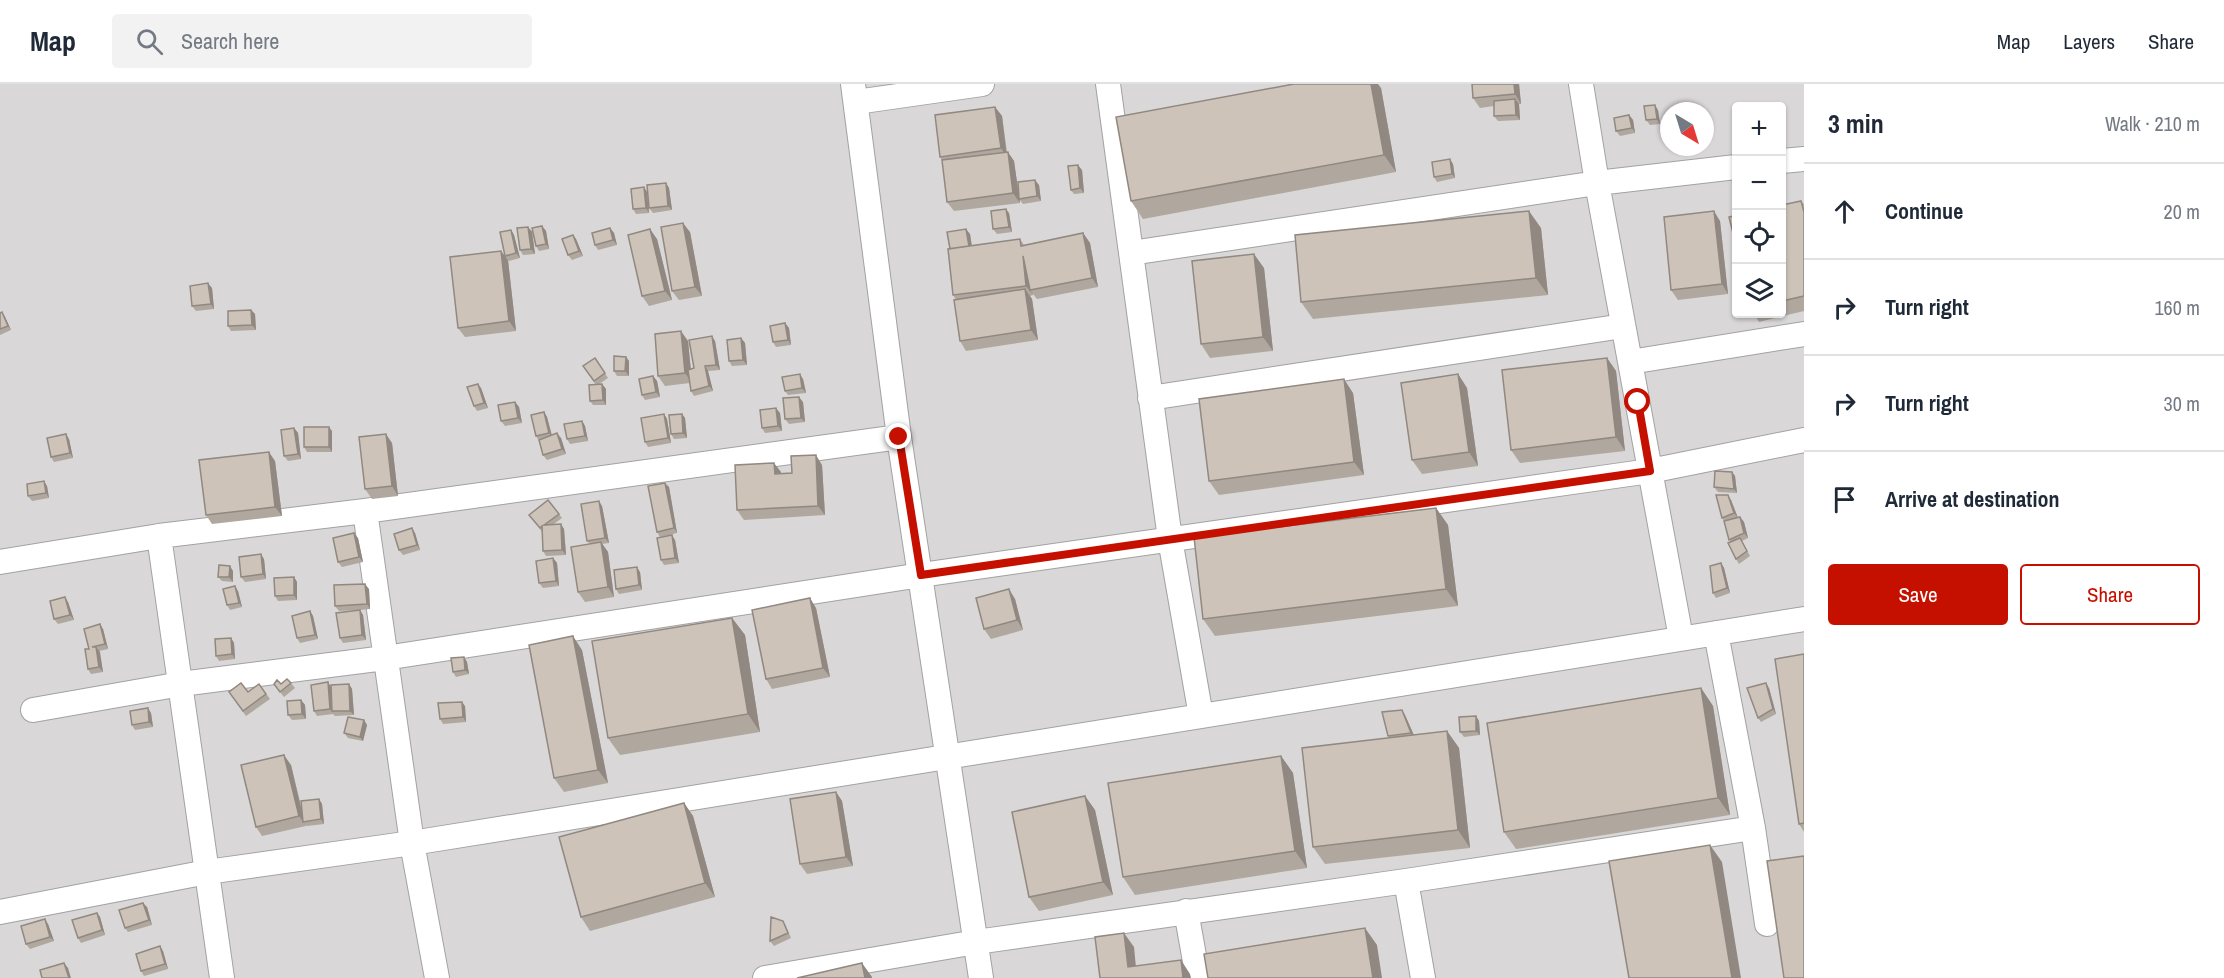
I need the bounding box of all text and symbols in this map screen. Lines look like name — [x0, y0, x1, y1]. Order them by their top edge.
search box — [112, 14, 532, 68]
text: Map — [30, 22, 76, 60]
icon: search — [133, 25, 166, 58]
text: Search here — [181, 26, 279, 56]
text: Map — [1997, 27, 2030, 56]
text: Layers — [2063, 27, 2115, 56]
text: Share — [2148, 27, 2194, 56]
north arrow — [1660, 102, 1714, 156]
map controls — [1732, 102, 1786, 318]
button: + — [1732, 102, 1786, 156]
text: 3 min — [1828, 106, 1884, 141]
text: Walk · 210 m — [2105, 110, 2200, 137]
button: − — [1732, 156, 1786, 210]
icon: ahead — [1828, 195, 1861, 228]
text: Continue — [1885, 196, 1963, 226]
text: 20 m — [2164, 198, 2200, 225]
button: locate — [1732, 210, 1786, 264]
button: layers — [1732, 264, 1786, 318]
icon: right — [1828, 291, 1861, 324]
text: Turn right — [1885, 292, 1969, 322]
text: 160 m — [2154, 294, 2200, 321]
icon: right — [1828, 387, 1861, 420]
route start — [1624, 388, 1650, 414]
text: Turn right — [1885, 388, 1969, 418]
text: 30 m — [2164, 390, 2200, 417]
route end — [885, 423, 911, 449]
icon: arrive — [1828, 483, 1861, 516]
text: Arrive at destination — [1885, 484, 2059, 514]
button: Save — [1828, 564, 2008, 625]
button: Share — [2020, 564, 2200, 625]

